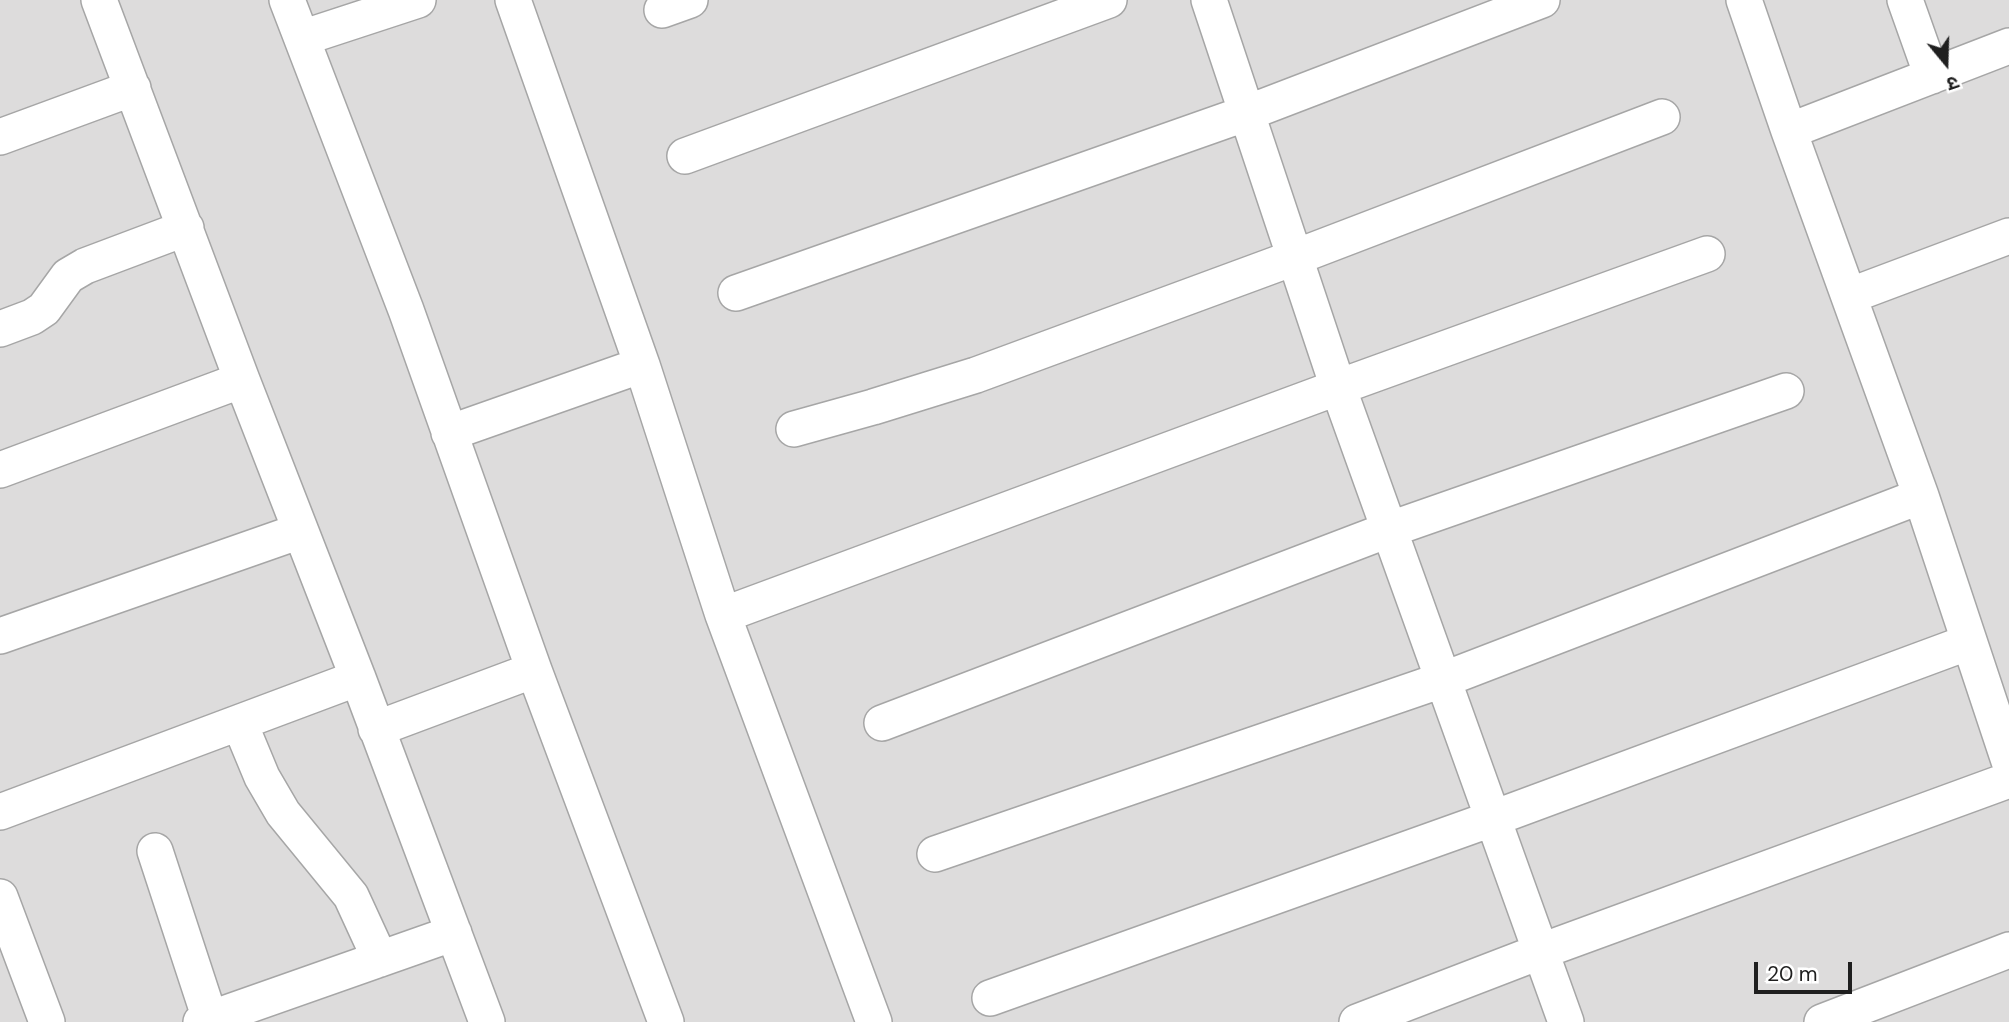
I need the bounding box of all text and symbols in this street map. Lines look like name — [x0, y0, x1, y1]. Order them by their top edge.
north arrow — [1911, 28, 1981, 98]
text: उ — [1944, 70, 1962, 97]
scale bar — [1757, 948, 1855, 992]
text: 20 m — [1767, 960, 1818, 988]

